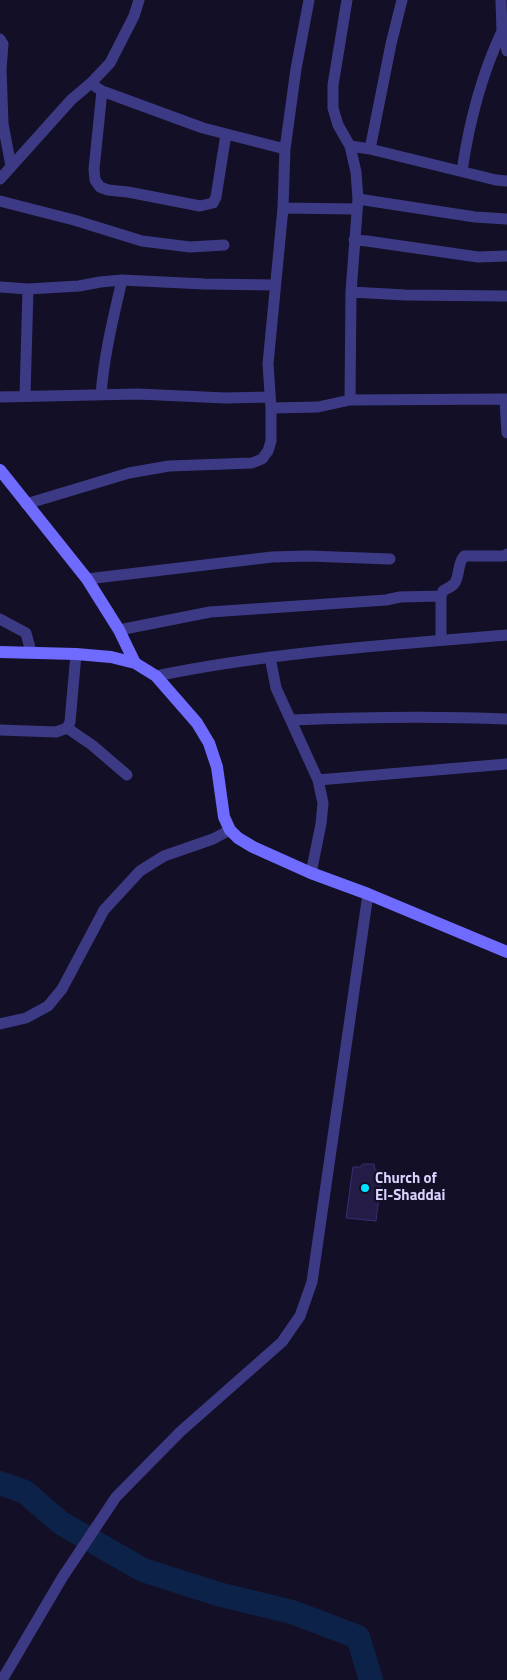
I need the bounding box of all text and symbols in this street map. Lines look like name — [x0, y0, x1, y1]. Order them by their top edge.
place label: Church of El-Shaddai — [375, 1170, 445, 1205]
marker: Church of El-Shaddai — [359, 1182, 371, 1194]

